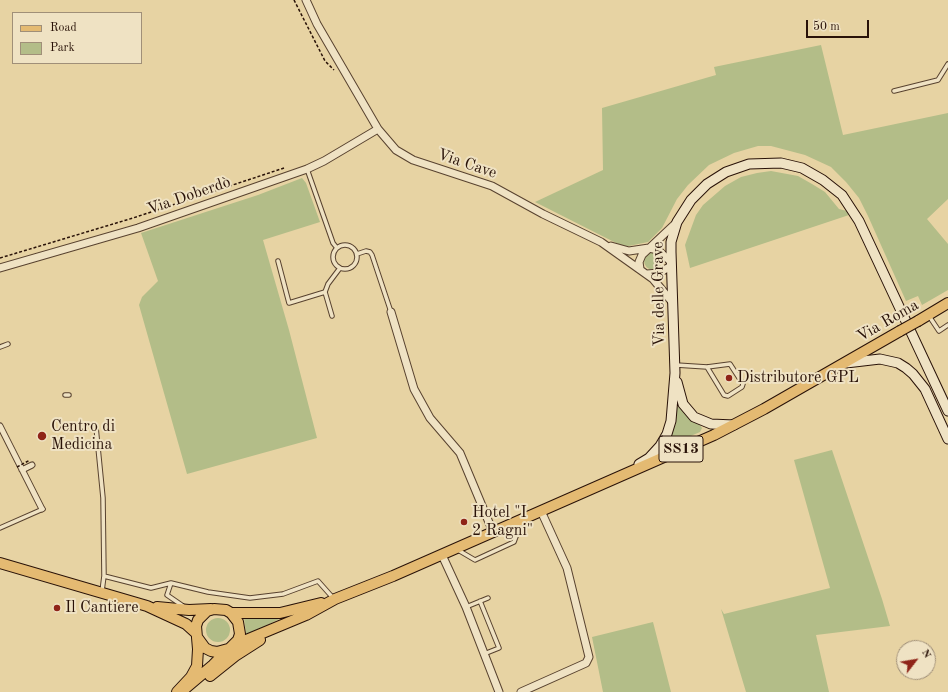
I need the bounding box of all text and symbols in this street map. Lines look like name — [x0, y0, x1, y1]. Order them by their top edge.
legend — [12, 12, 142, 64]
scale bar — [808, 12, 871, 38]
text: 50 m — [813, 21, 840, 33]
text: Road — [50, 22, 77, 34]
text: Park — [50, 42, 75, 54]
street label: Via Cave — [435, 145, 499, 183]
street label: Via Doberdò — [145, 173, 233, 219]
street label: Via delle Grave — [648, 241, 670, 347]
street label: Via Roma — [854, 296, 922, 346]
place label: Distributore GPL — [737, 368, 859, 388]
marker: Distributore GPL — [724, 373, 734, 383]
place label: Centro di Medicina — [51, 417, 115, 455]
marker: Centro di Medicina — [36, 430, 48, 442]
road number: SS13 — [659, 436, 703, 462]
place label: Hotel "I 2 Ragni" — [472, 503, 533, 541]
marker: Hotel "I 2 Ragni" — [459, 517, 469, 527]
place label: Il Cantiere — [65, 598, 139, 618]
marker: Il Cantiere — [52, 603, 62, 613]
north arrow — [896, 640, 936, 680]
text: N — [919, 648, 933, 661]

